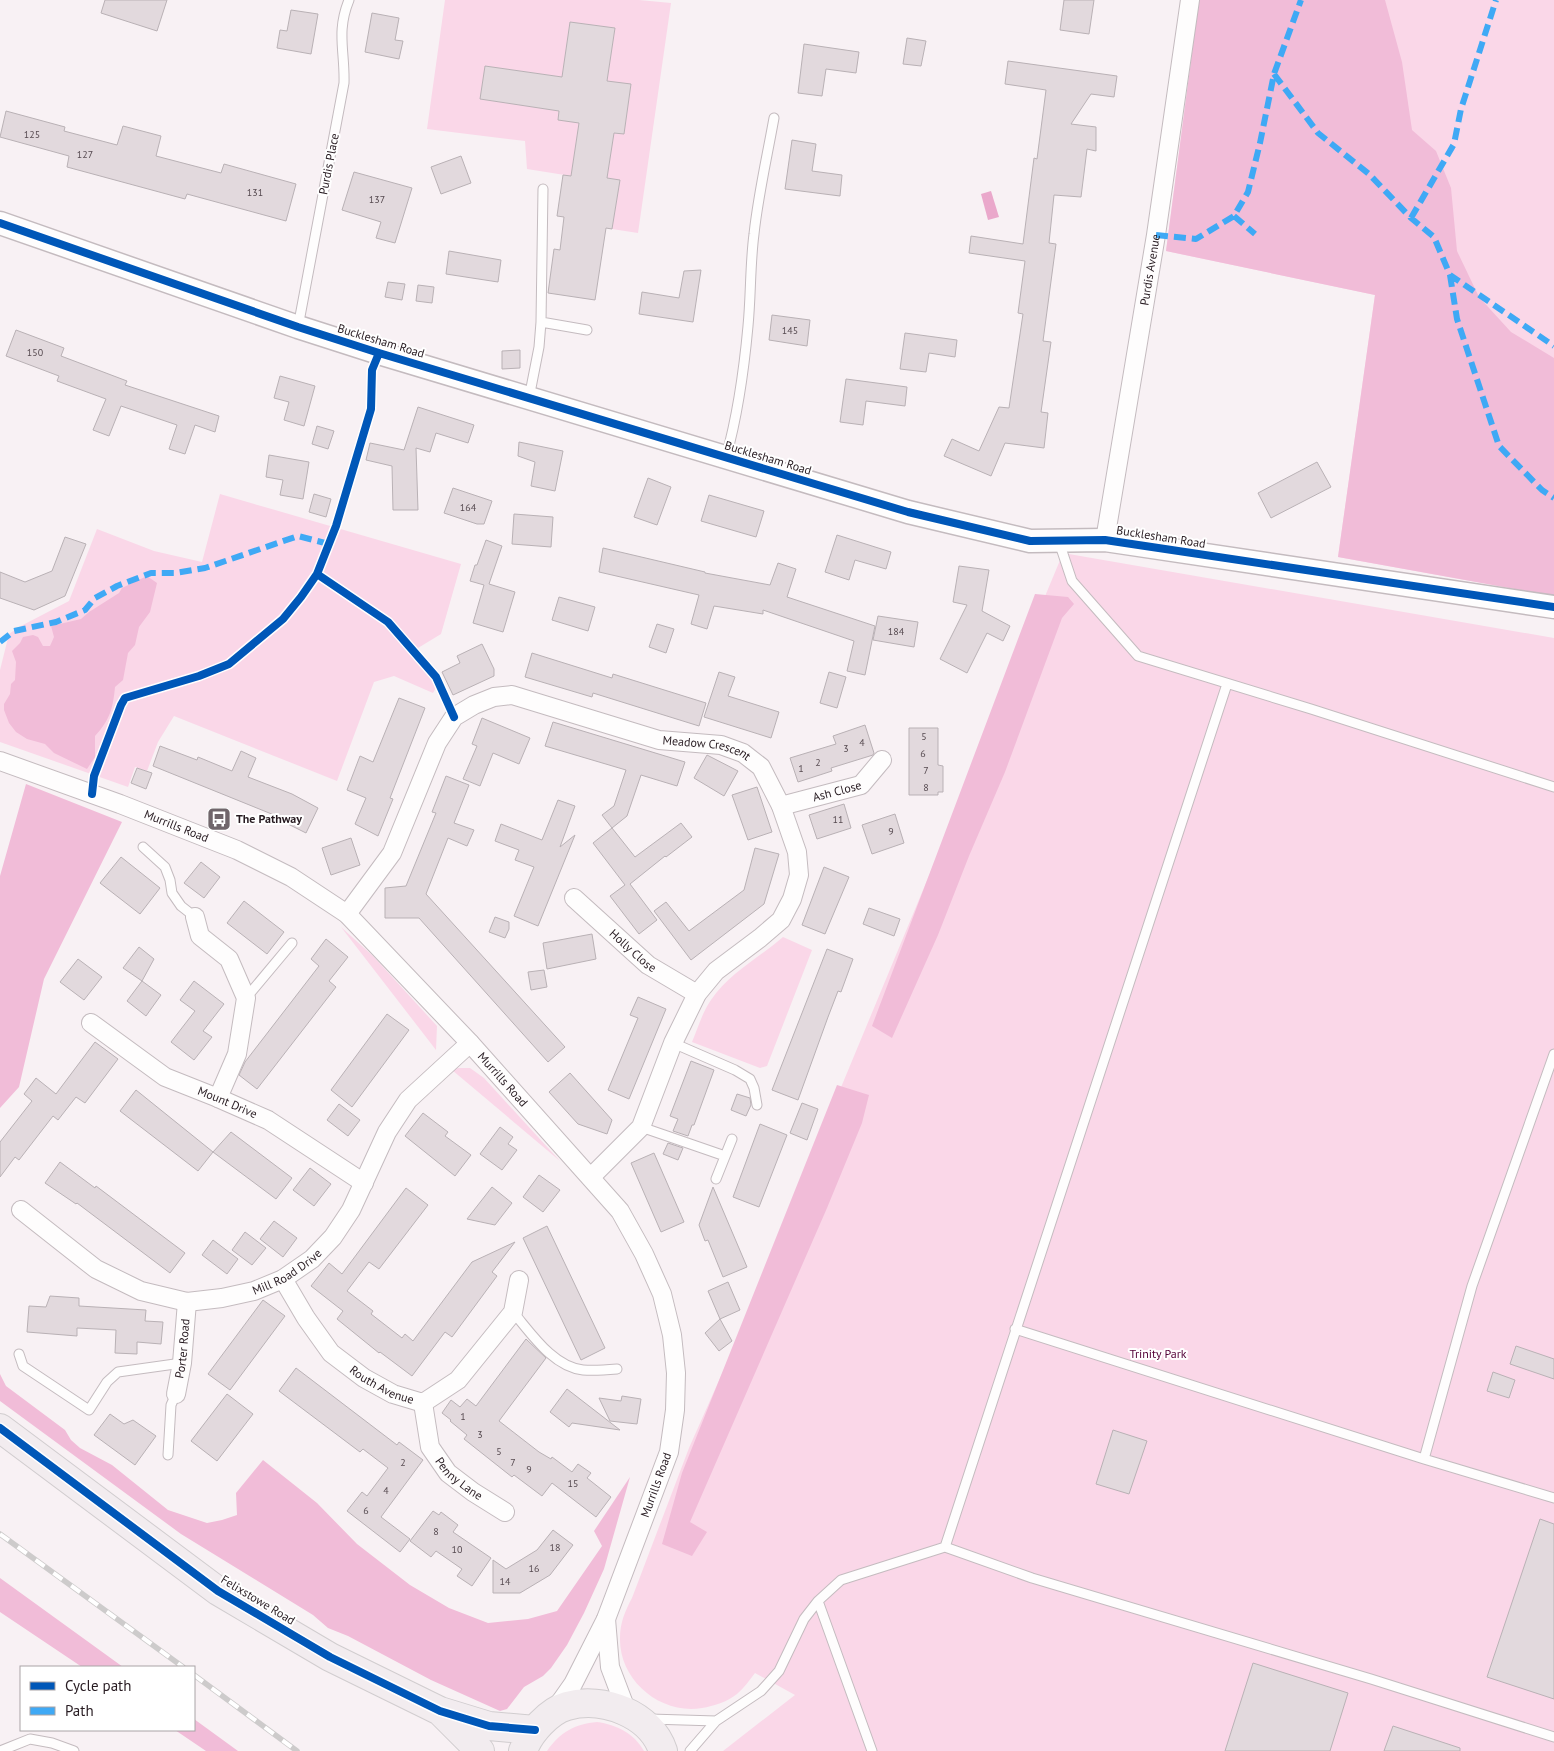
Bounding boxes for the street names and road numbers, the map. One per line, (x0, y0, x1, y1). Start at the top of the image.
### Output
street label: Purdis Place (315, 132, 342, 196)
street label: Purdis Avenue (1136, 233, 1163, 306)
street label: Bucklesham Road (336, 320, 426, 361)
street label: Bucklesham Road (723, 437, 813, 478)
street label: Bucklesham Road (1115, 522, 1207, 551)
street label: Meadow Crescent (662, 732, 754, 763)
street label: Ash Close (811, 777, 863, 804)
street label: Murrills Road (142, 806, 211, 845)
street label: Holly Close (606, 926, 659, 975)
street label: Murrills Road (475, 1049, 531, 1110)
street label: Mount Drive (196, 1083, 260, 1121)
street label: Mill Road Drive (250, 1246, 325, 1298)
street label: Porter Road (171, 1318, 193, 1380)
street label: Routh Avenue (347, 1362, 416, 1407)
street label: Murrills Road (637, 1450, 674, 1519)
street label: Penny Lane (432, 1454, 485, 1503)
street label: Felixstowe Road (218, 1572, 298, 1628)

